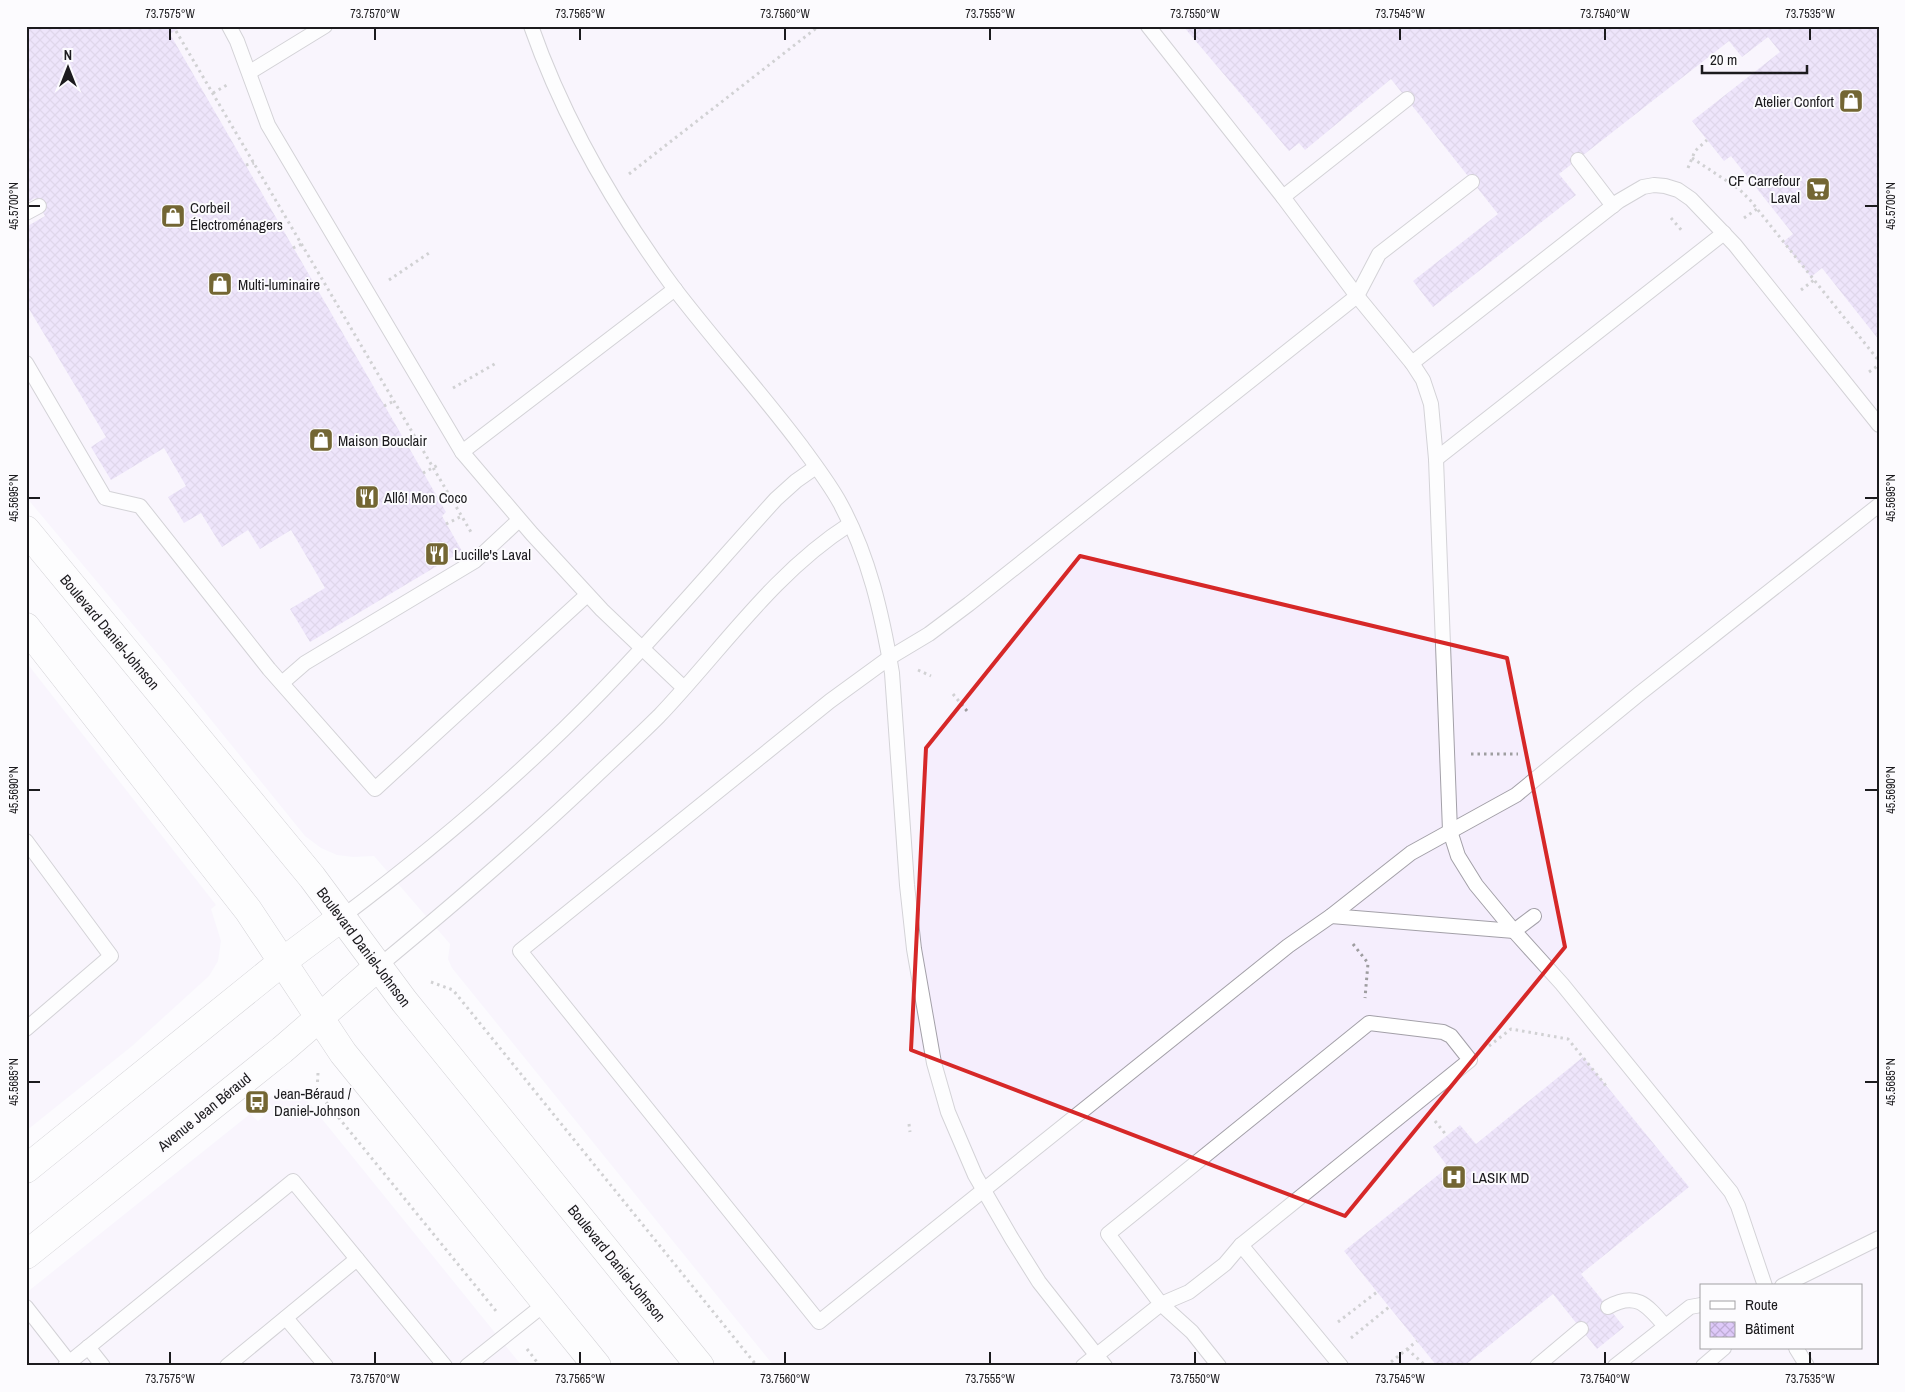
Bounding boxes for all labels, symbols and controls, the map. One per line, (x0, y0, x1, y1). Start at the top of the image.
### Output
text: 73.7575°W (145, 6, 196, 22)
text: 73.7570°W (350, 6, 401, 22)
text: 73.7565°W (555, 6, 606, 22)
text: 73.7560°W (760, 6, 811, 22)
text: 73.7555°W (965, 6, 1016, 22)
text: 73.7550°W (1170, 6, 1221, 22)
text: 73.7545°W (1375, 6, 1426, 22)
text: 73.7540°W (1580, 6, 1631, 22)
text: 73.7535°W (1785, 6, 1836, 22)
north arrow (42, 42, 92, 92)
scale bar (1702, 42, 1808, 74)
text: N (64, 46, 72, 64)
text: 20 m (1710, 49, 1737, 70)
shop icon: Atelier Confort (1838, 88, 1864, 114)
place label: Atelier Confort (1754, 91, 1835, 112)
place label: CF Carrefour Laval (1728, 170, 1800, 208)
supermarket icon: CF Carrefour Laval (1805, 176, 1831, 202)
text: 45.5700°N (6, 182, 22, 230)
text: 45.5700°N (1883, 182, 1899, 230)
place label: Corbeil Électroménagers (190, 197, 283, 235)
shop icon: Corbeil Électroménagers (160, 203, 186, 229)
shop icon: Multi-luminaire (207, 271, 233, 297)
place label: Multi-luminaire (238, 274, 320, 295)
shop icon: Maison Bouclair (308, 427, 334, 453)
place label: Maison Bouclair (338, 430, 427, 451)
text: 45.5695°N (6, 474, 22, 522)
text: 45.5695°N (1883, 474, 1899, 522)
restaurant icon: Allô! Mon Coco (354, 484, 380, 510)
place label: Allô! Mon Coco (383, 487, 468, 508)
restaurant icon: Lucille's Laval (424, 541, 450, 567)
place label: Lucille's Laval (454, 544, 531, 565)
street label: Boulevard Daniel-Johnson (55, 570, 165, 694)
text: 45.5690°N (6, 766, 22, 814)
text: 45.5690°N (1883, 766, 1899, 814)
street label: Boulevard Daniel-Johnson (312, 883, 416, 1011)
text: 45.5685°N (6, 1058, 22, 1106)
text: 45.5685°N (1883, 1058, 1899, 1106)
street label: Avenue Jean Béraud (152, 1068, 255, 1157)
place label: Jean-Béraud / Daniel-Johnson (274, 1083, 360, 1121)
bus stop icon: Jean-Béraud / Daniel-Johnson (244, 1089, 270, 1115)
hospital icon: LASIK MD (1441, 1164, 1467, 1190)
place label: LASIK MD (1472, 1167, 1530, 1188)
street label: Boulevard Daniel-Johnson (563, 1200, 671, 1326)
legend (1700, 1284, 1862, 1350)
text: Route (1745, 1294, 1778, 1315)
text: Bâtiment (1745, 1318, 1795, 1339)
text: 73.7575°W (145, 1371, 196, 1387)
text: 73.7570°W (350, 1371, 401, 1387)
text: 73.7565°W (555, 1371, 606, 1387)
text: 73.7560°W (760, 1371, 811, 1387)
text: 73.7555°W (965, 1371, 1016, 1387)
text: 73.7550°W (1170, 1371, 1221, 1387)
text: 73.7545°W (1375, 1371, 1426, 1387)
text: 73.7540°W (1580, 1371, 1631, 1387)
text: 73.7535°W (1785, 1371, 1836, 1387)

